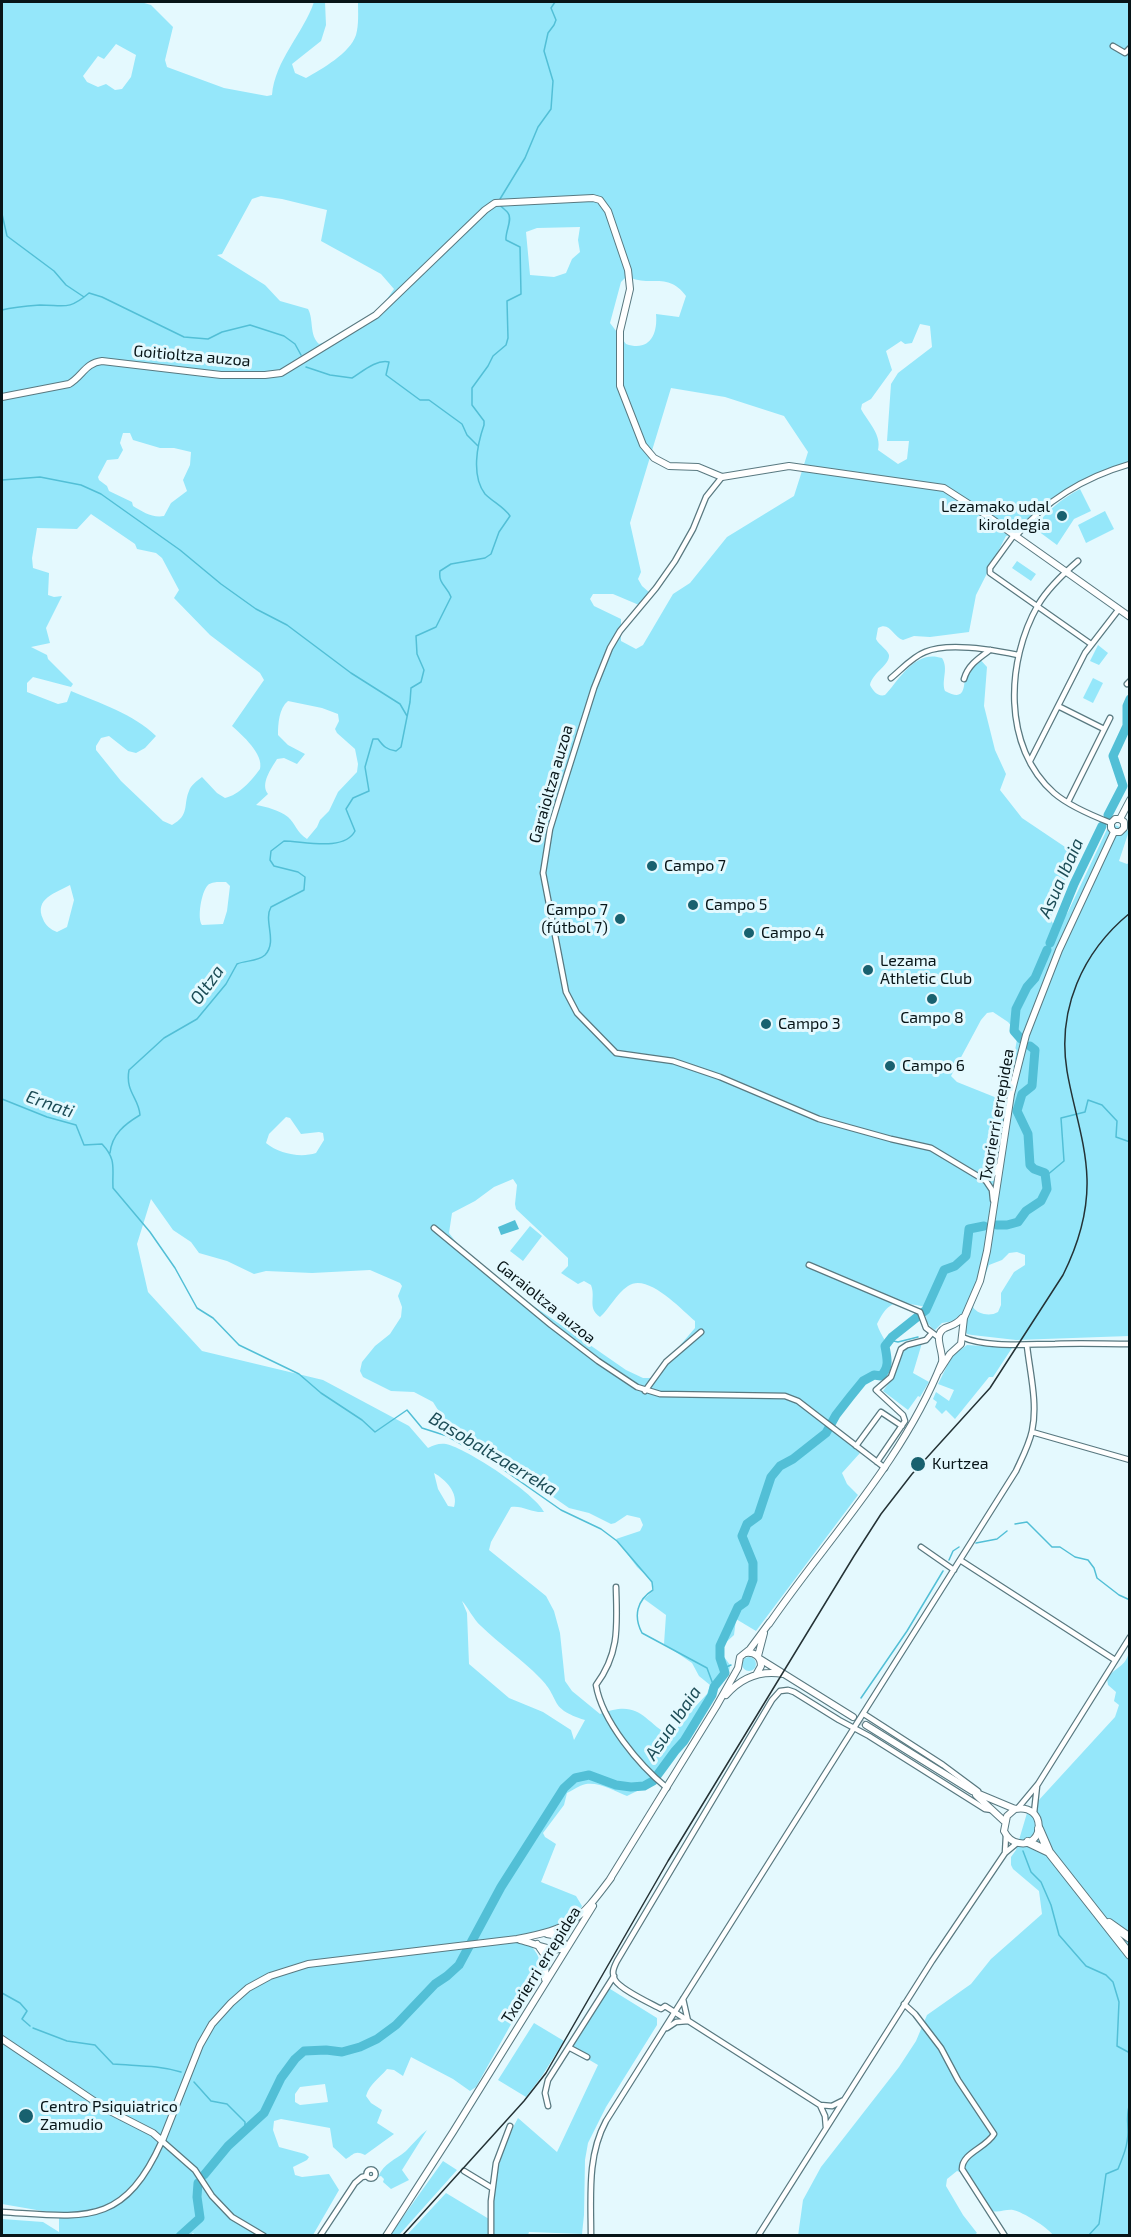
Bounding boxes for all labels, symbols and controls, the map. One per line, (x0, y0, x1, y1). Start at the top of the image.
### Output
street label: Goitioltza auzoa (133, 341, 251, 371)
place label: Lezamako udal kiroldegia (941, 497, 1050, 535)
marker: Lezamako udal kiroldegia (1055, 509, 1069, 523)
street label: Garaioltza auzoa (525, 723, 577, 845)
water label: Asua Ibaia (1034, 835, 1088, 921)
place label: Campo 7 (664, 856, 726, 876)
marker: Campo 7 (645, 859, 659, 873)
place label: Campo 5 (705, 895, 767, 915)
marker: Campo 5 (686, 898, 700, 912)
place label: Campo 7 (fútbol 7) (541, 900, 608, 938)
marker: Campo 7 (fútbol 7) (613, 912, 627, 926)
place label: Campo 4 (761, 923, 825, 943)
marker: Campo 4 (742, 926, 756, 940)
place label: Lezama Athletic Club (880, 951, 972, 989)
water label: Oltza (186, 961, 228, 1009)
marker: Lezama Athletic Club (861, 963, 875, 977)
marker: Campo 8 (925, 992, 939, 1006)
place label: Campo 8 (900, 1008, 964, 1028)
place label: Campo 3 (778, 1014, 841, 1034)
marker: Campo 3 (759, 1017, 773, 1031)
street label: Txorierri errepidea (976, 1047, 1018, 1183)
place label: Campo 6 (902, 1056, 965, 1076)
marker: Campo 6 (883, 1059, 897, 1073)
water label: Ernati (23, 1085, 77, 1123)
street label: Garaioltza auzoa (492, 1256, 600, 1348)
water label: Basobaltzaerreka (425, 1407, 561, 1501)
place label: Kurtzea (932, 1454, 989, 1474)
marker: Kurtzea (909, 1455, 927, 1473)
water label: Asua Ibaia (640, 1682, 706, 1764)
street label: Txorierri errepidea (497, 1903, 585, 2027)
place label: Centro Psiquiatrico Zamudio (40, 2097, 178, 2135)
marker: Centro Psiquiatrico Zamudio (17, 2107, 35, 2125)

